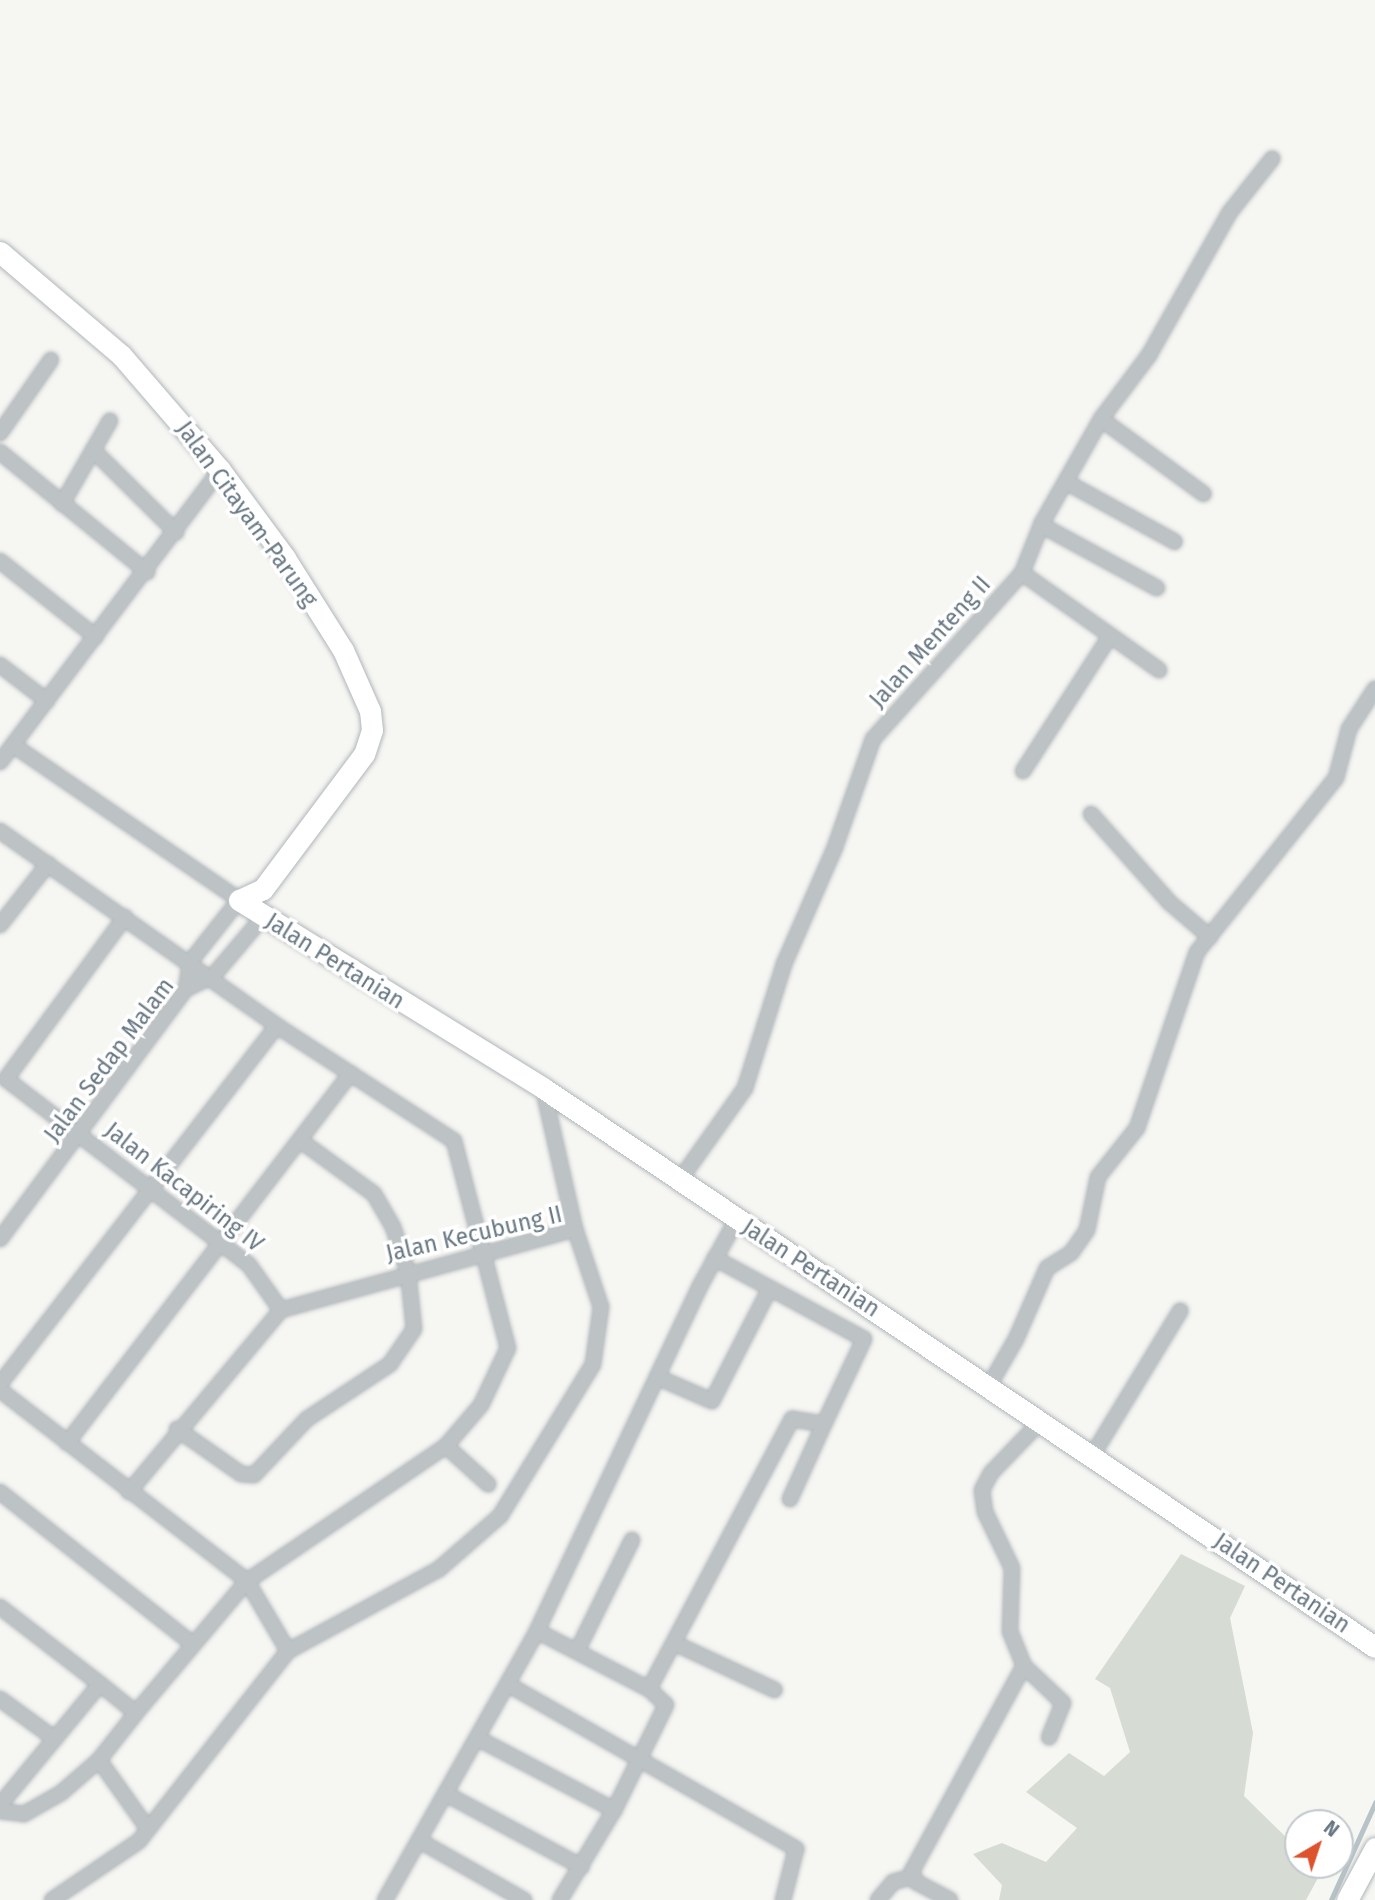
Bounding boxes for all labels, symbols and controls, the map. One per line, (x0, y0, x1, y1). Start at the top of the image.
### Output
street label: Jalan Citayam-Parung (170, 416, 324, 612)
street label: Jalan Menteng II (864, 571, 996, 713)
street label: Jalan Pertanian (260, 907, 410, 1015)
street label: Jalan Sedap Malam (38, 973, 180, 1147)
street label: Jalan Kacapiring IV (99, 1116, 269, 1258)
street label: Jalan Kecubung II (383, 1200, 565, 1268)
street label: Jalan Pertanian (737, 1213, 885, 1323)
street label: Jalan Pertanian (1208, 1527, 1356, 1639)
north arrow (1284, 1809, 1354, 1879)
text: N (1319, 1816, 1343, 1842)

